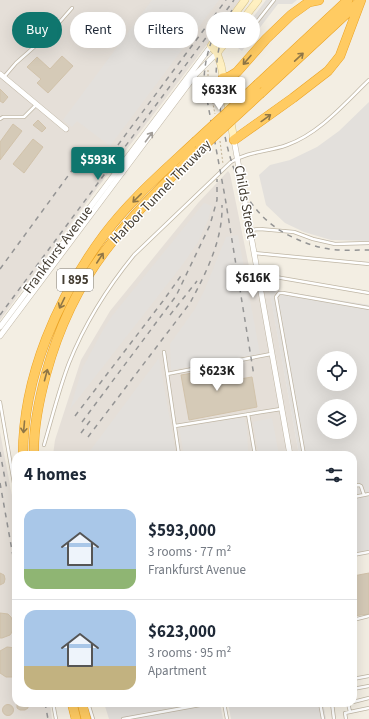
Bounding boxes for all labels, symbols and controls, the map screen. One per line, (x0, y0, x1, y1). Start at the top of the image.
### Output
chip: Buy (12, 12, 62, 48)
chip: Rent (70, 12, 126, 48)
chip: Filters (134, 12, 198, 48)
chip: New (206, 12, 260, 48)
one-way arrow (294, 53, 305, 62)
one-way arrow (243, 55, 252, 65)
pin: $633K (191, 77, 247, 111)
text: $633K (201, 81, 237, 99)
one-way arrow (260, 114, 271, 122)
one-way arrow (145, 131, 154, 142)
street label: Harbor Tunnel Thruway (106, 135, 217, 249)
pin: $593K (70, 147, 126, 181)
text: $593K (80, 151, 116, 169)
street label: Childs Street (229, 164, 261, 241)
one-way arrow (132, 193, 142, 203)
street label: Frankfurst Avenue (18, 202, 98, 298)
one-way arrow (96, 253, 104, 264)
pin: $616K (225, 265, 281, 299)
road number: I 895 (57, 269, 93, 291)
text: $616K (235, 269, 271, 287)
one-way arrow (58, 297, 65, 309)
map controls (317, 351, 357, 439)
button: locate (317, 351, 357, 391)
pin: $623K (189, 358, 245, 392)
text: $623K (199, 362, 235, 380)
one-way arrow (42, 369, 50, 382)
button: layers (317, 399, 357, 439)
one-way arrow (20, 420, 28, 433)
text: 4 homes (24, 463, 86, 487)
icon: filters (323, 464, 345, 486)
text: $593,000 (148, 519, 216, 543)
icon: home (56, 525, 104, 573)
text: 3 rooms · 77 m² (148, 543, 231, 561)
text: Frankfurst Avenue (148, 561, 246, 579)
text: $623,000 (148, 620, 216, 644)
icon: home (56, 626, 104, 674)
text: 3 rooms · 95 m² (148, 644, 231, 662)
text: Apartment (148, 662, 206, 680)

